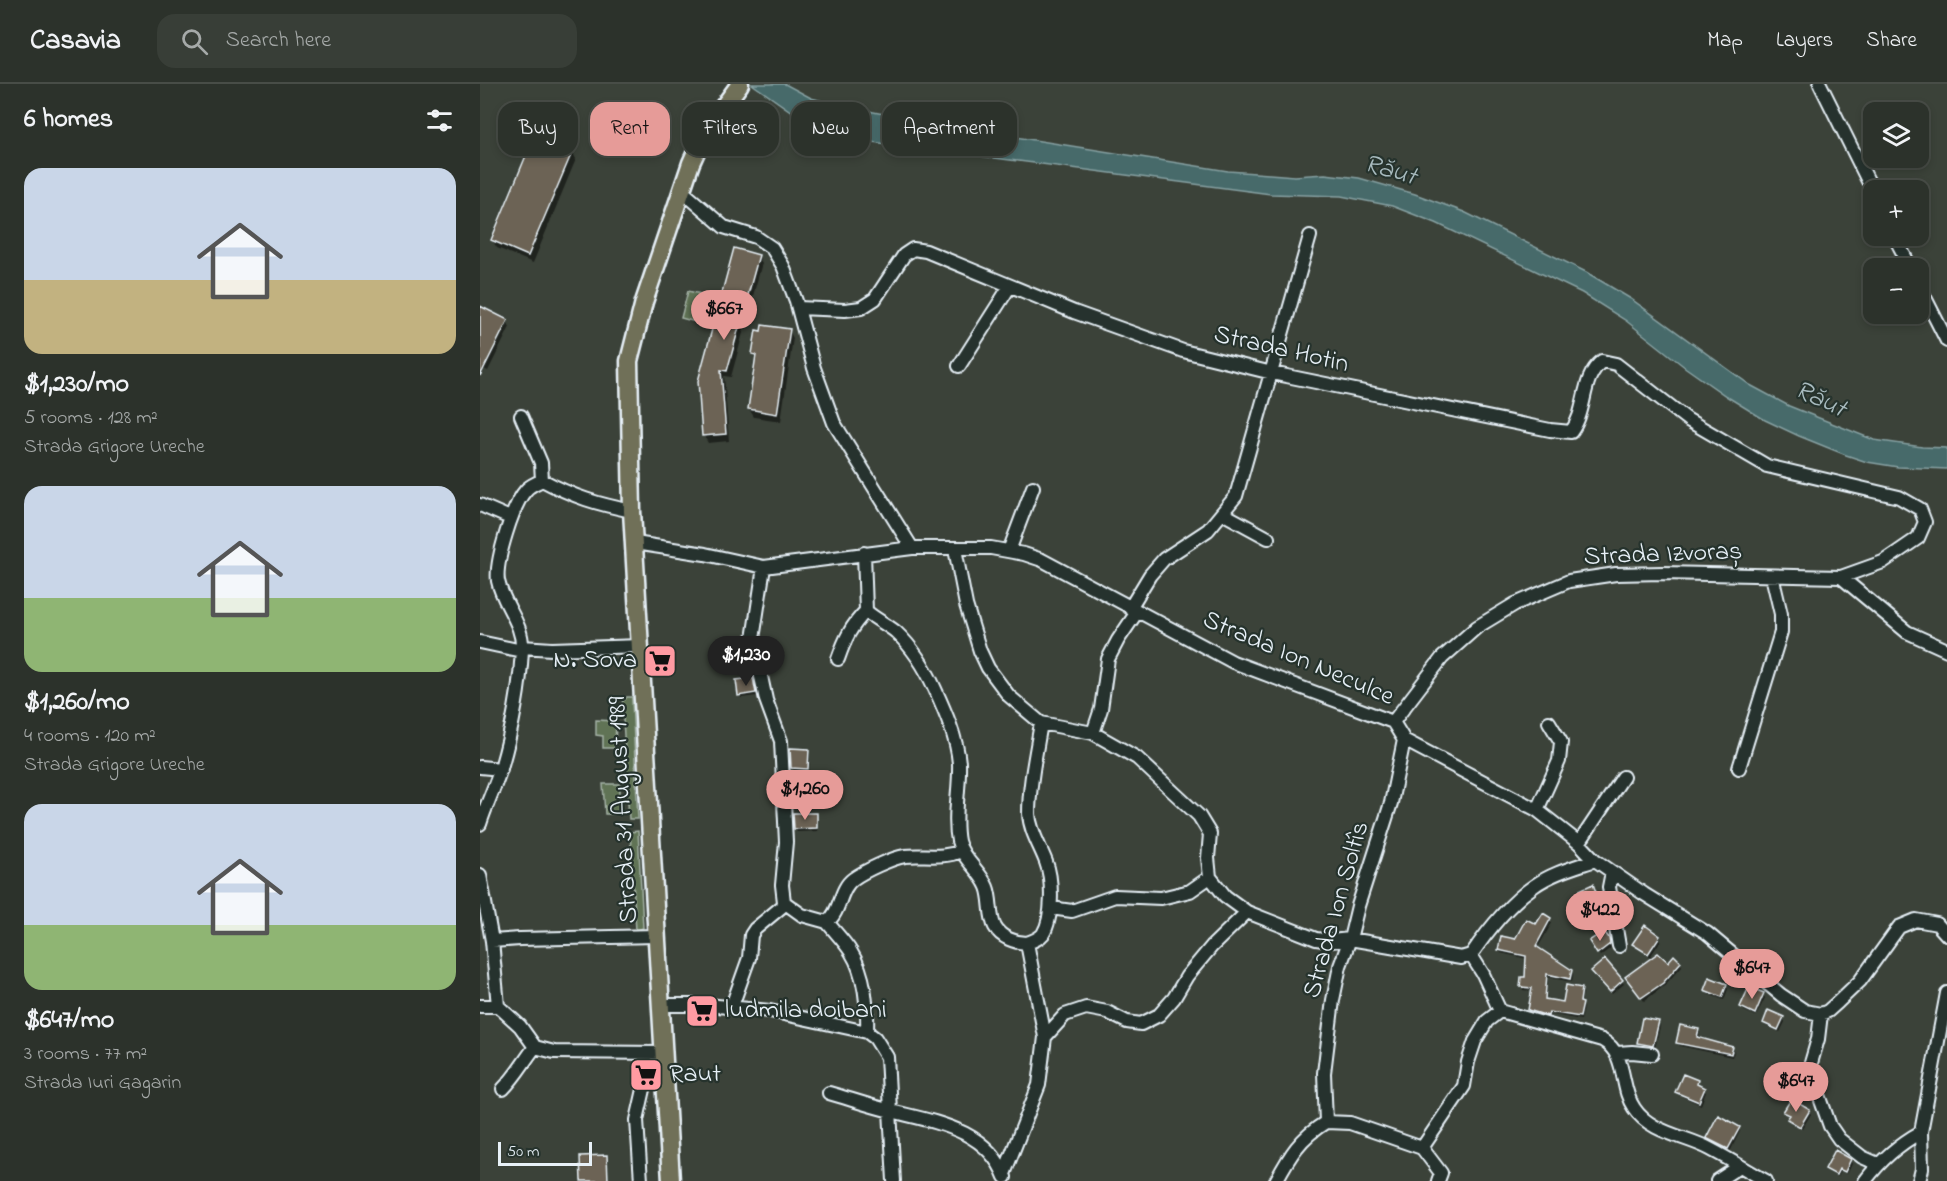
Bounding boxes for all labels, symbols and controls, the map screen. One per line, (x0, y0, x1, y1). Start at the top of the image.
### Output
search box (157, 14, 577, 68)
text: Casavia (30, 21, 121, 62)
icon: search (178, 25, 211, 58)
text: Search here (226, 25, 331, 57)
text: Map (1707, 26, 1743, 56)
text: Layers (1776, 26, 1833, 56)
text: Share (1866, 26, 1917, 56)
text: 6 homes (24, 101, 113, 139)
chip: Buy (498, 102, 578, 156)
chip: Rent (590, 102, 670, 156)
chip: Filters (682, 102, 779, 156)
chip: New (791, 102, 870, 156)
chip: Apartment (882, 102, 1017, 156)
map controls (1863, 102, 1929, 324)
button: layers (1863, 102, 1929, 168)
icon: filters (423, 104, 456, 137)
water label: Răut (1359, 145, 1424, 198)
button: + (1863, 180, 1929, 246)
icon: home (186, 207, 294, 315)
button: − (1863, 258, 1929, 324)
pin: $667 (688, 290, 760, 341)
text: $667 (705, 295, 743, 324)
street label: Strada Hotin (1210, 316, 1352, 384)
text: $1,230/mo (24, 366, 129, 404)
water label: Răut (1788, 371, 1855, 430)
text: 5 rooms · 128 m² (24, 404, 158, 433)
text: Strada Grigore Ureche (24, 433, 205, 462)
icon: home (186, 525, 294, 633)
street label: Strada Izvoraș (1583, 533, 1743, 577)
street label: Strada Ion Neculce (1196, 602, 1400, 717)
pin: $1,230 (697, 636, 795, 687)
text: $1,230 (722, 641, 770, 670)
place label: N. Sova (553, 642, 637, 680)
supermarket icon: N. Sova (642, 643, 678, 679)
text: $1,260/mo (24, 684, 130, 722)
street label: Strada 31 August 1989 (599, 695, 649, 925)
text: 4 rooms · 120 m² (24, 722, 156, 751)
text: Strada Grigore Ureche (24, 751, 205, 780)
pin: $1,260 (756, 770, 854, 821)
text: $1,260 (780, 775, 830, 804)
street label: Strada Ion Soltîs (1294, 817, 1380, 1003)
icon: home (186, 843, 294, 951)
pin: $422 (1564, 891, 1636, 942)
text: $422 (1580, 896, 1620, 925)
pin: $647 (1716, 949, 1788, 1000)
text: $647 (1733, 954, 1771, 983)
place label: ludmila doibani (725, 992, 887, 1030)
supermarket icon: ludmila doibani (684, 993, 720, 1029)
text: $647/mo (24, 1002, 114, 1040)
text: 3 rooms · 77 m² (24, 1040, 147, 1069)
place label: Raut (669, 1056, 721, 1094)
supermarket icon: Raut (628, 1057, 664, 1093)
pin: $647 (1760, 1062, 1832, 1113)
text: $647 (1777, 1067, 1815, 1096)
text: Strada Iuri Gagarin (24, 1069, 181, 1098)
scale bar (498, 1139, 592, 1166)
text: 50 m (507, 1140, 539, 1164)

